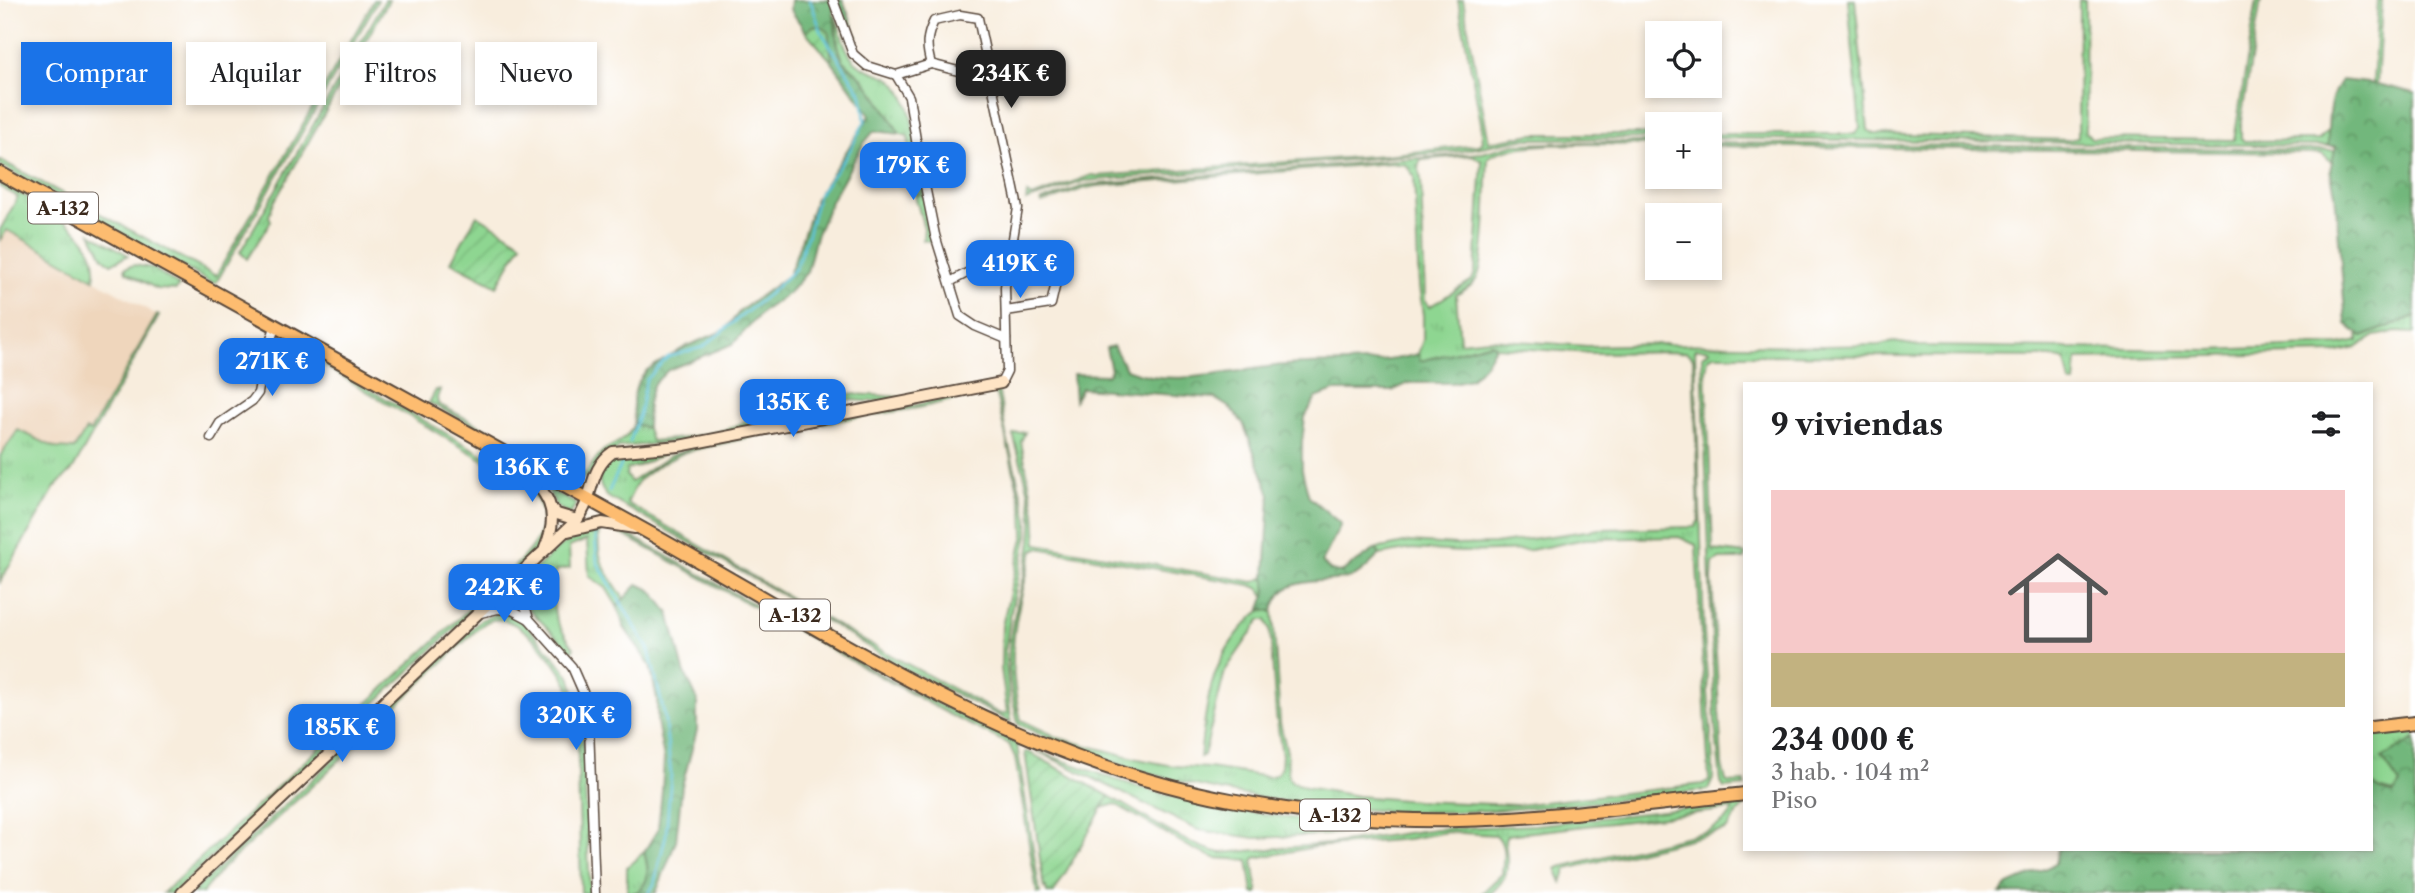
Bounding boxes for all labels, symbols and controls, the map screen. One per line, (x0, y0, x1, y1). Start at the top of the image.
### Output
map controls (1645, 21, 1722, 280)
button: locate (1645, 21, 1722, 98)
chip: Comprar (21, 42, 172, 105)
chip: Alquilar (186, 42, 326, 105)
chip: Filtros (340, 42, 461, 105)
chip: Nuevo (475, 42, 597, 105)
pin: 234K € (954, 50, 1068, 110)
text: 234K € (972, 59, 1050, 87)
button: + (1645, 112, 1722, 189)
pin: 179K € (856, 142, 970, 202)
text: 179K € (876, 151, 950, 179)
road number: A-132 (28, 192, 98, 224)
button: − (1645, 203, 1722, 280)
pin: 419K € (963, 240, 1077, 300)
text: 419K € (982, 249, 1058, 277)
pin: 271K € (215, 338, 329, 398)
text: 271K € (235, 347, 309, 375)
pin: 135K € (736, 380, 850, 439)
text: 135K € (756, 388, 830, 416)
icon: filters (2307, 405, 2345, 443)
text: 9 viviendas (1771, 406, 1943, 443)
pin: 136K € (475, 444, 589, 504)
text: 136K € (494, 453, 570, 481)
icon: home (1995, 535, 2121, 661)
pin: 242K € (447, 564, 561, 624)
text: 242K € (464, 573, 544, 601)
road number: A-132 (760, 600, 830, 630)
pin: 320K € (519, 692, 633, 752)
text: 320K € (536, 701, 616, 729)
pin: 185K € (285, 704, 399, 764)
text: 185K € (304, 713, 380, 741)
text: 234 000 € (1771, 721, 1915, 758)
text: 3 hab. · 104 m² (1771, 758, 1929, 786)
text: Piso (1771, 786, 1817, 814)
road number: A-132 (1300, 800, 1370, 830)

